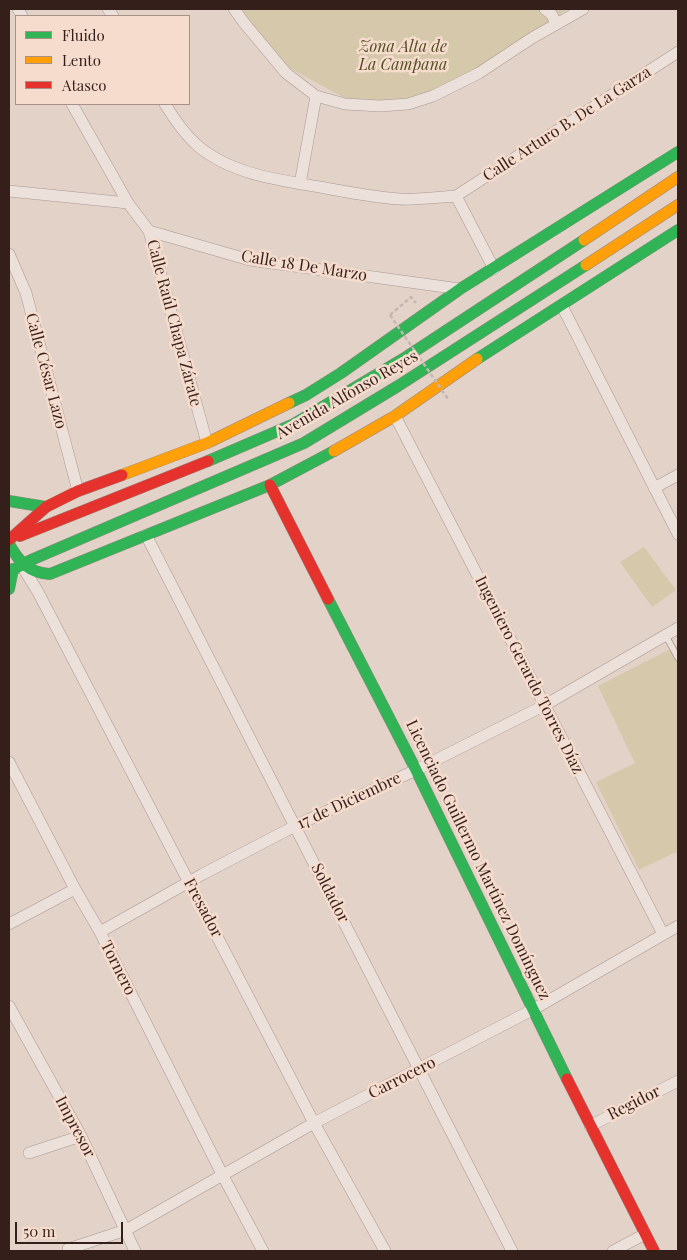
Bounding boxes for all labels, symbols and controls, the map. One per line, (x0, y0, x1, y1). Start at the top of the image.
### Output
legend (15, 15, 190, 105)
text: Fluido (62, 25, 105, 45)
park label: Zona Alta de La Campana (359, 37, 447, 75)
text: Lento (62, 50, 101, 70)
street label: Calle Arturo B. De La Garza (479, 62, 655, 186)
text: Atasco (62, 75, 106, 95)
street label: Calle Raúl Chapa Zárate (142, 237, 206, 409)
street label: Calle 18 De Marzo (240, 247, 368, 285)
street label: Calle César Lazo (21, 311, 71, 431)
street label: Avenida Alfonso Reyes (273, 347, 421, 443)
street label: Ingeniero Gerardo Torres Díaz (471, 573, 587, 777)
street label: Licenciado Guillermo Martínez Domínguez (402, 717, 554, 1003)
street label: 17 de Diciembre (294, 768, 404, 834)
street label: Soldador (307, 860, 353, 926)
street label: Fresador (179, 875, 227, 941)
street label: Tornero (96, 938, 140, 998)
street label: Carrocero (365, 1053, 439, 1103)
street label: Regidor (604, 1082, 664, 1124)
street label: Impresor (51, 1093, 99, 1161)
scale bar (18, 1212, 125, 1244)
text: 50 m (23, 1221, 55, 1241)

